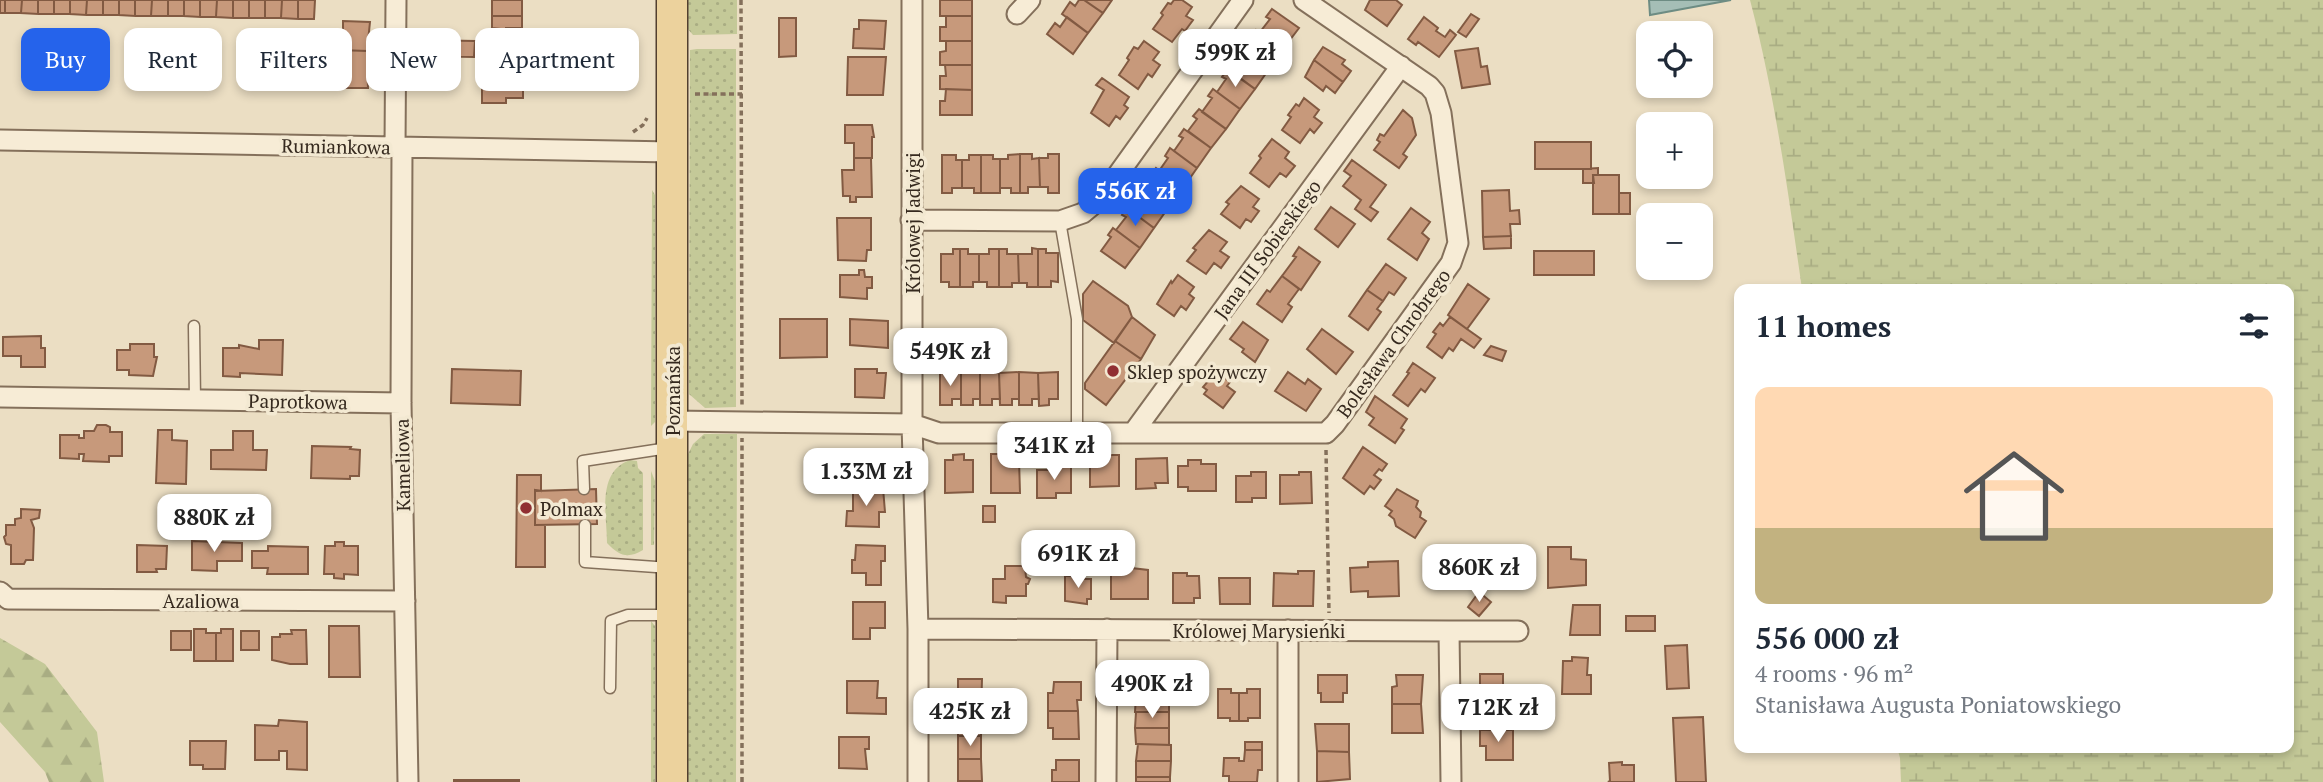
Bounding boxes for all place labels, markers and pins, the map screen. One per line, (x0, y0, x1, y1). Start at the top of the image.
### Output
pin: 599K zł (1170, 29, 1300, 89)
pin: 556K zł (1070, 168, 1200, 228)
pin: 549K zł (885, 328, 1015, 388)
place label: Sklep spożywczy (1127, 359, 1267, 384)
marker: Sklep spożywczy (1105, 363, 1121, 379)
pin: 341K zł (989, 422, 1119, 482)
pin: 1.33M zł (794, 448, 938, 508)
pin: 880K zł (149, 494, 279, 554)
place label: Polmax (540, 496, 603, 521)
marker: Polmax (518, 500, 534, 516)
pin: 691K zł (1013, 530, 1143, 590)
pin: 860K zł (1414, 544, 1544, 604)
pin: 490K zł (1087, 660, 1217, 720)
pin: 712K zł (1433, 684, 1563, 744)
pin: 425K zł (905, 688, 1035, 748)

